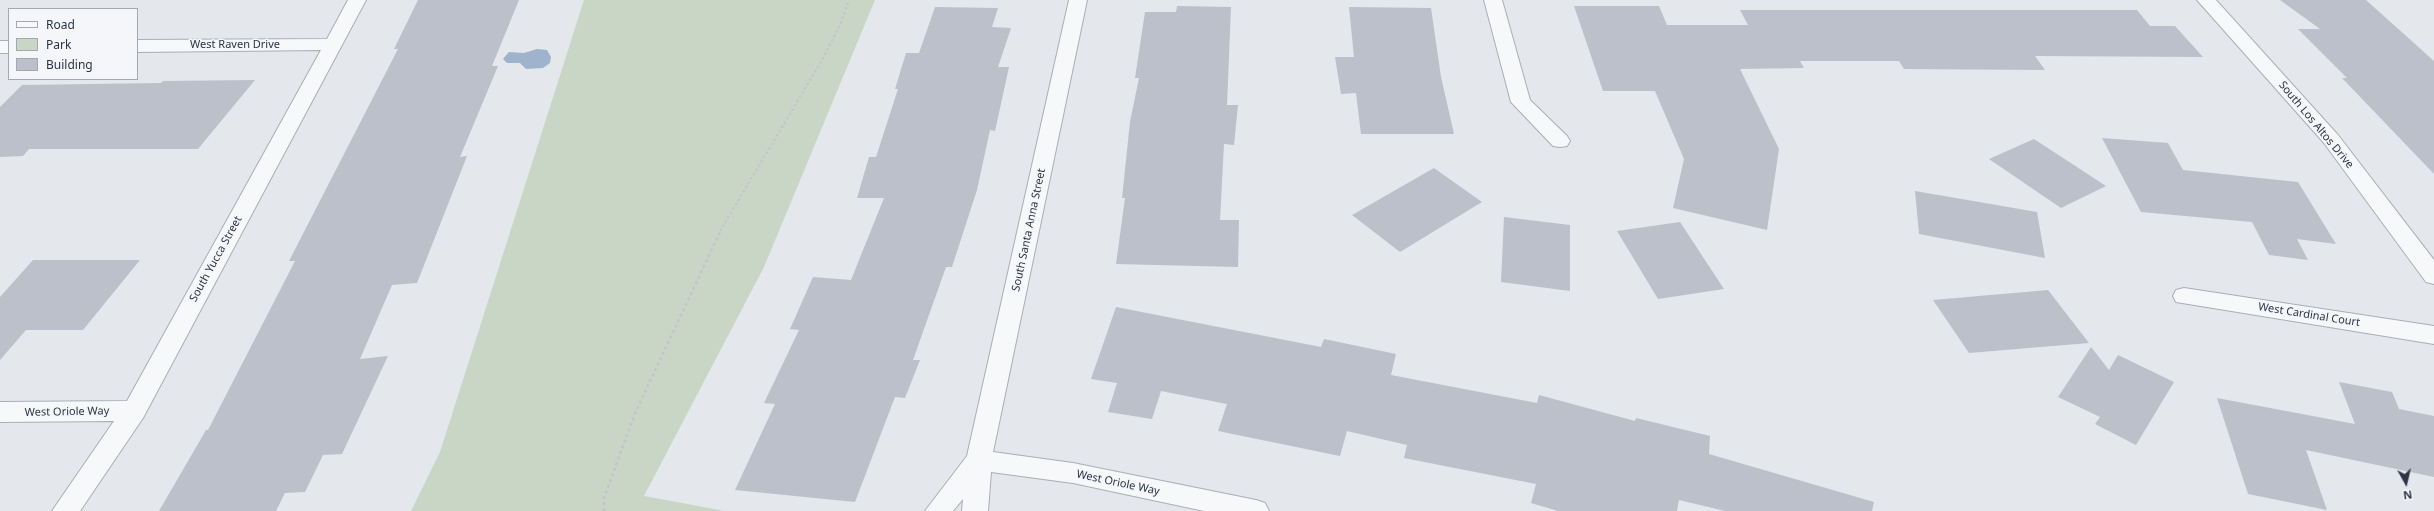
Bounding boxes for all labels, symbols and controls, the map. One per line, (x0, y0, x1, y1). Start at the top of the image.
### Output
legend (8, 8, 138, 80)
text: Road (46, 16, 75, 33)
text: Park (46, 36, 71, 53)
street label: West Raven Drive (190, 38, 280, 52)
text: Building (46, 56, 93, 73)
street label: South Los Altos Drive (2276, 79, 2356, 171)
street label: South Santa Anna Street (1009, 167, 1049, 293)
street label: South Yucca Street (187, 214, 245, 304)
street label: West Cardinal Court (2257, 300, 2361, 330)
street label: West Oriole Way (25, 405, 109, 419)
north arrow (2386, 463, 2426, 503)
street label: West Oriole Way (1075, 468, 1161, 498)
text: N (2402, 487, 2413, 503)

